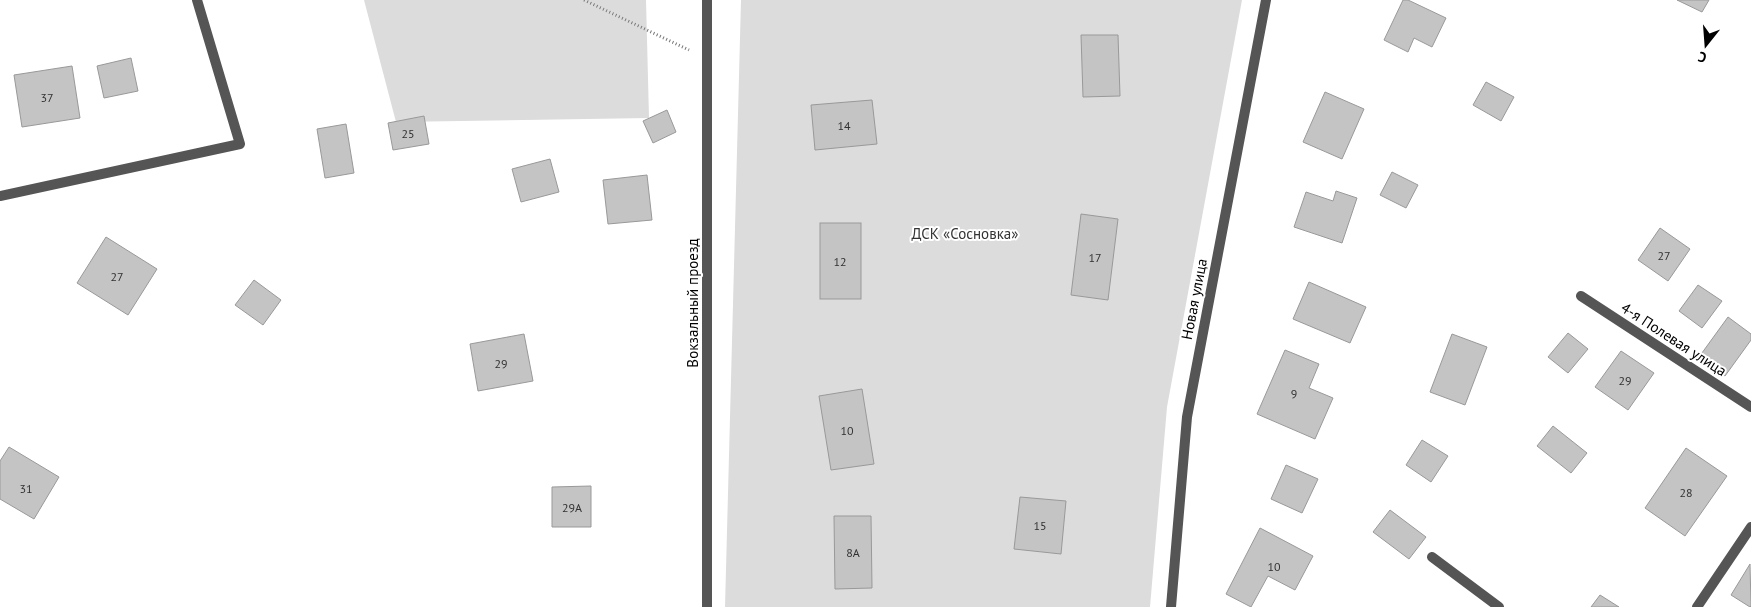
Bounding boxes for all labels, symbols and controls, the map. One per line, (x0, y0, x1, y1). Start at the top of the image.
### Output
north arrow (1681, 20, 1731, 70)
text: С (1696, 48, 1709, 67)
house number: 37 (40, 90, 54, 105)
house number: 14 (837, 118, 851, 133)
house number: 25 (401, 126, 415, 141)
park label: ДСК «Сосновка» (912, 224, 1018, 243)
street label: Вокзальный проезд (683, 238, 702, 368)
house number: 27 (1657, 248, 1671, 263)
house number: 17 (1088, 250, 1102, 265)
house number: 12 (833, 254, 847, 269)
street label: Новая улица (1177, 257, 1211, 341)
house number: 27 (110, 269, 124, 284)
street label: 4-я Полевая улица (1618, 298, 1730, 380)
house number: 29 (494, 356, 508, 371)
house number: 29 (1618, 373, 1632, 388)
house number: 9 (1291, 386, 1297, 401)
house number: 10 (840, 423, 854, 438)
house number: 31 (19, 481, 33, 496)
house number: 28 (1679, 485, 1693, 500)
house number: 29А (562, 500, 582, 515)
house number: 15 (1033, 518, 1047, 533)
house number: 8А (846, 545, 860, 560)
house number: 10 (1267, 559, 1281, 574)

